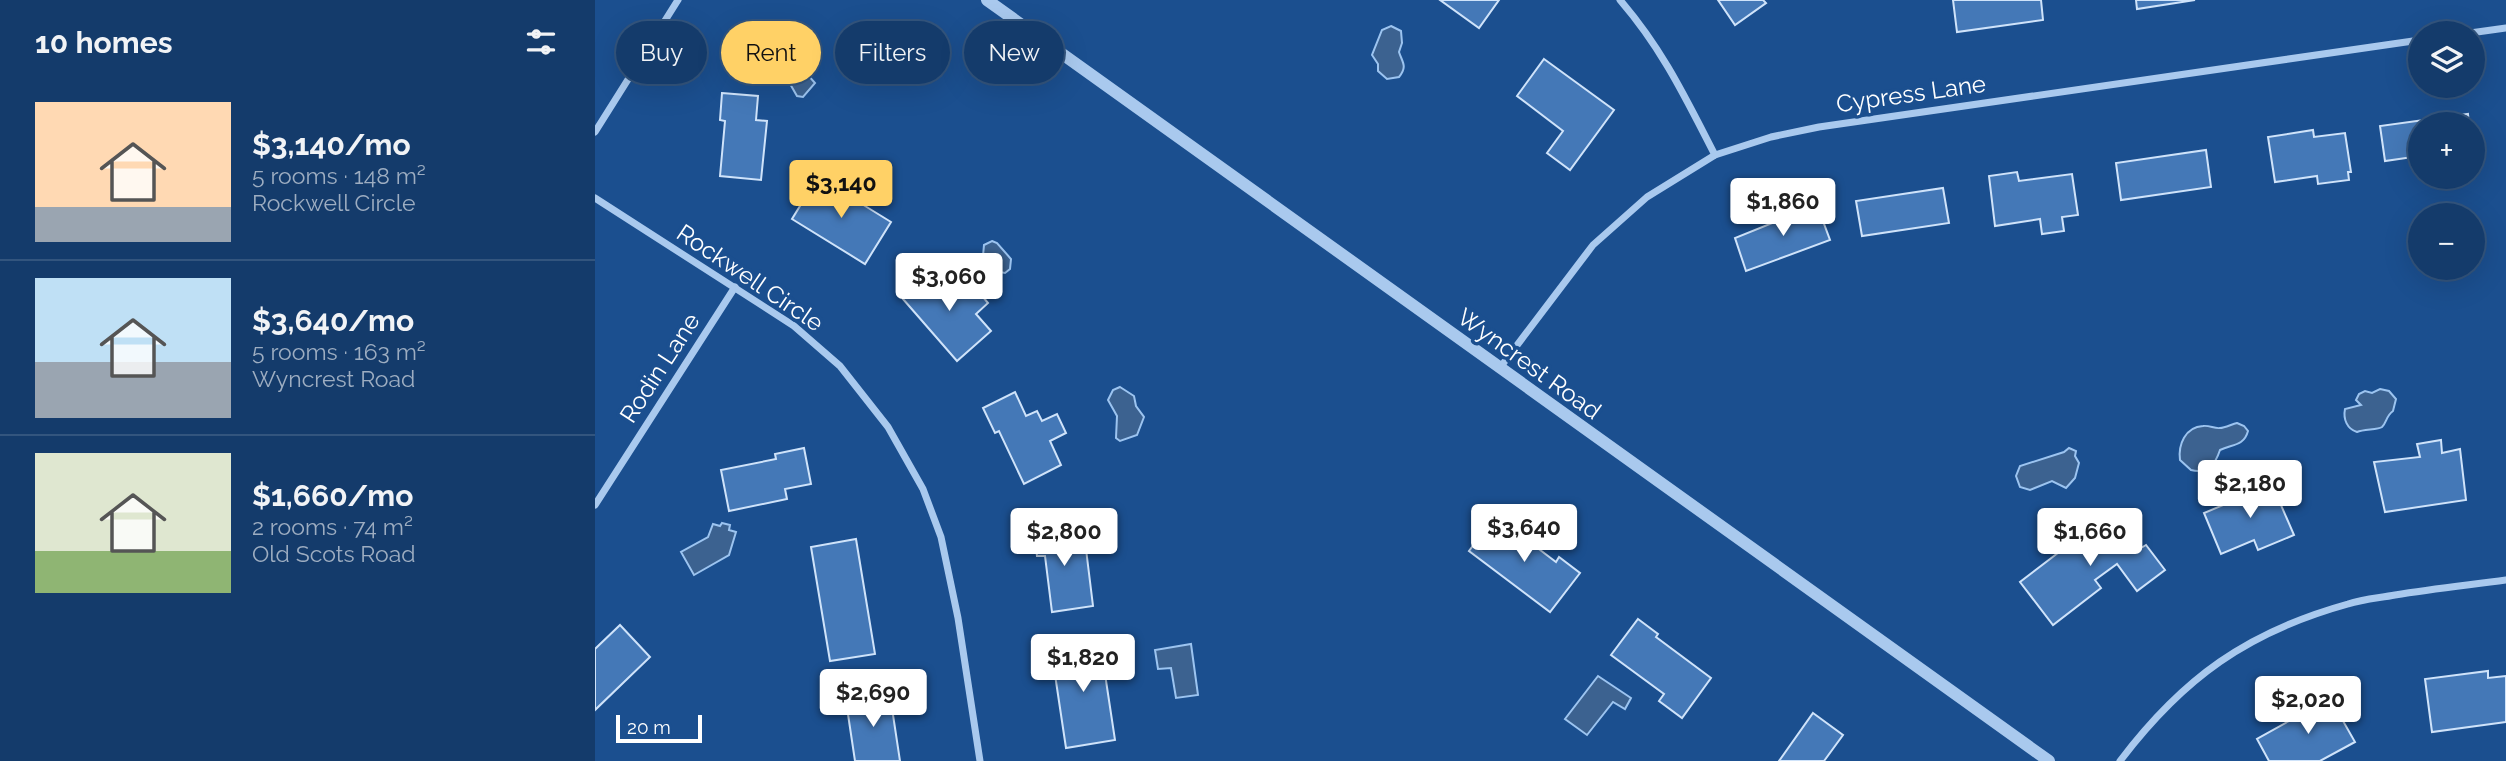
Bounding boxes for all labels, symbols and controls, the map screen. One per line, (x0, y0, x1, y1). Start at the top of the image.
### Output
chip: Buy (616, 21, 707, 84)
chip: Rent (721, 21, 821, 84)
chip: Filters (835, 21, 950, 84)
chip: New (964, 21, 1064, 84)
map controls (2408, 21, 2485, 280)
button: layers (2408, 21, 2485, 98)
icon: filters (522, 23, 560, 61)
text: 10 homes (35, 25, 172, 60)
street label: Cypress Lane (1834, 69, 1988, 118)
button: + (2408, 112, 2485, 189)
text: $3,140/mo (252, 127, 411, 162)
icon: home (91, 130, 175, 214)
pin: $3,140 (784, 160, 898, 220)
text: 5 rooms · 148 m² (252, 162, 426, 189)
text: $3,140 (805, 169, 877, 196)
pin: $1,860 (1726, 178, 1840, 238)
text: $1,860 (1746, 187, 1820, 214)
text: Rockwell Circle (252, 189, 415, 216)
button: − (2408, 203, 2485, 280)
street label: Rockwell Circle (671, 218, 829, 337)
pin: $3,060 (892, 254, 1006, 313)
text: $3,060 (912, 262, 986, 289)
street label: Wyncrest Road (1452, 302, 1607, 425)
text: $3,640/mo (252, 303, 414, 338)
icon: home (91, 306, 175, 390)
street label: Rodin Lane (613, 307, 706, 428)
text: 5 rooms · 163 m² (252, 338, 426, 365)
text: Wyncrest Road (252, 365, 415, 392)
pin: $2,180 (2193, 461, 2307, 520)
text: $2,180 (2214, 469, 2286, 496)
text: $1,660/mo (252, 478, 413, 513)
icon: home (91, 481, 175, 565)
pin: $3,640 (1467, 504, 1581, 564)
pin: $2,800 (1007, 508, 1121, 568)
pin: $1,660 (2033, 508, 2147, 568)
text: 2 rooms · 74 m² (252, 513, 413, 540)
text: $3,640 (1487, 513, 1561, 540)
text: $2,800 (1026, 517, 1102, 544)
text: $1,660 (2053, 517, 2127, 544)
text: Old Scots Road (252, 540, 416, 567)
pin: $1,820 (1026, 634, 1140, 694)
text: $1,820 (1047, 643, 1119, 670)
pin: $2,690 (816, 670, 930, 729)
pin: $2,020 (2251, 676, 2365, 736)
text: $2,690 (836, 678, 910, 705)
text: $2,020 (2271, 685, 2345, 712)
scale bar (616, 712, 702, 744)
text: 20 m (627, 716, 671, 738)

